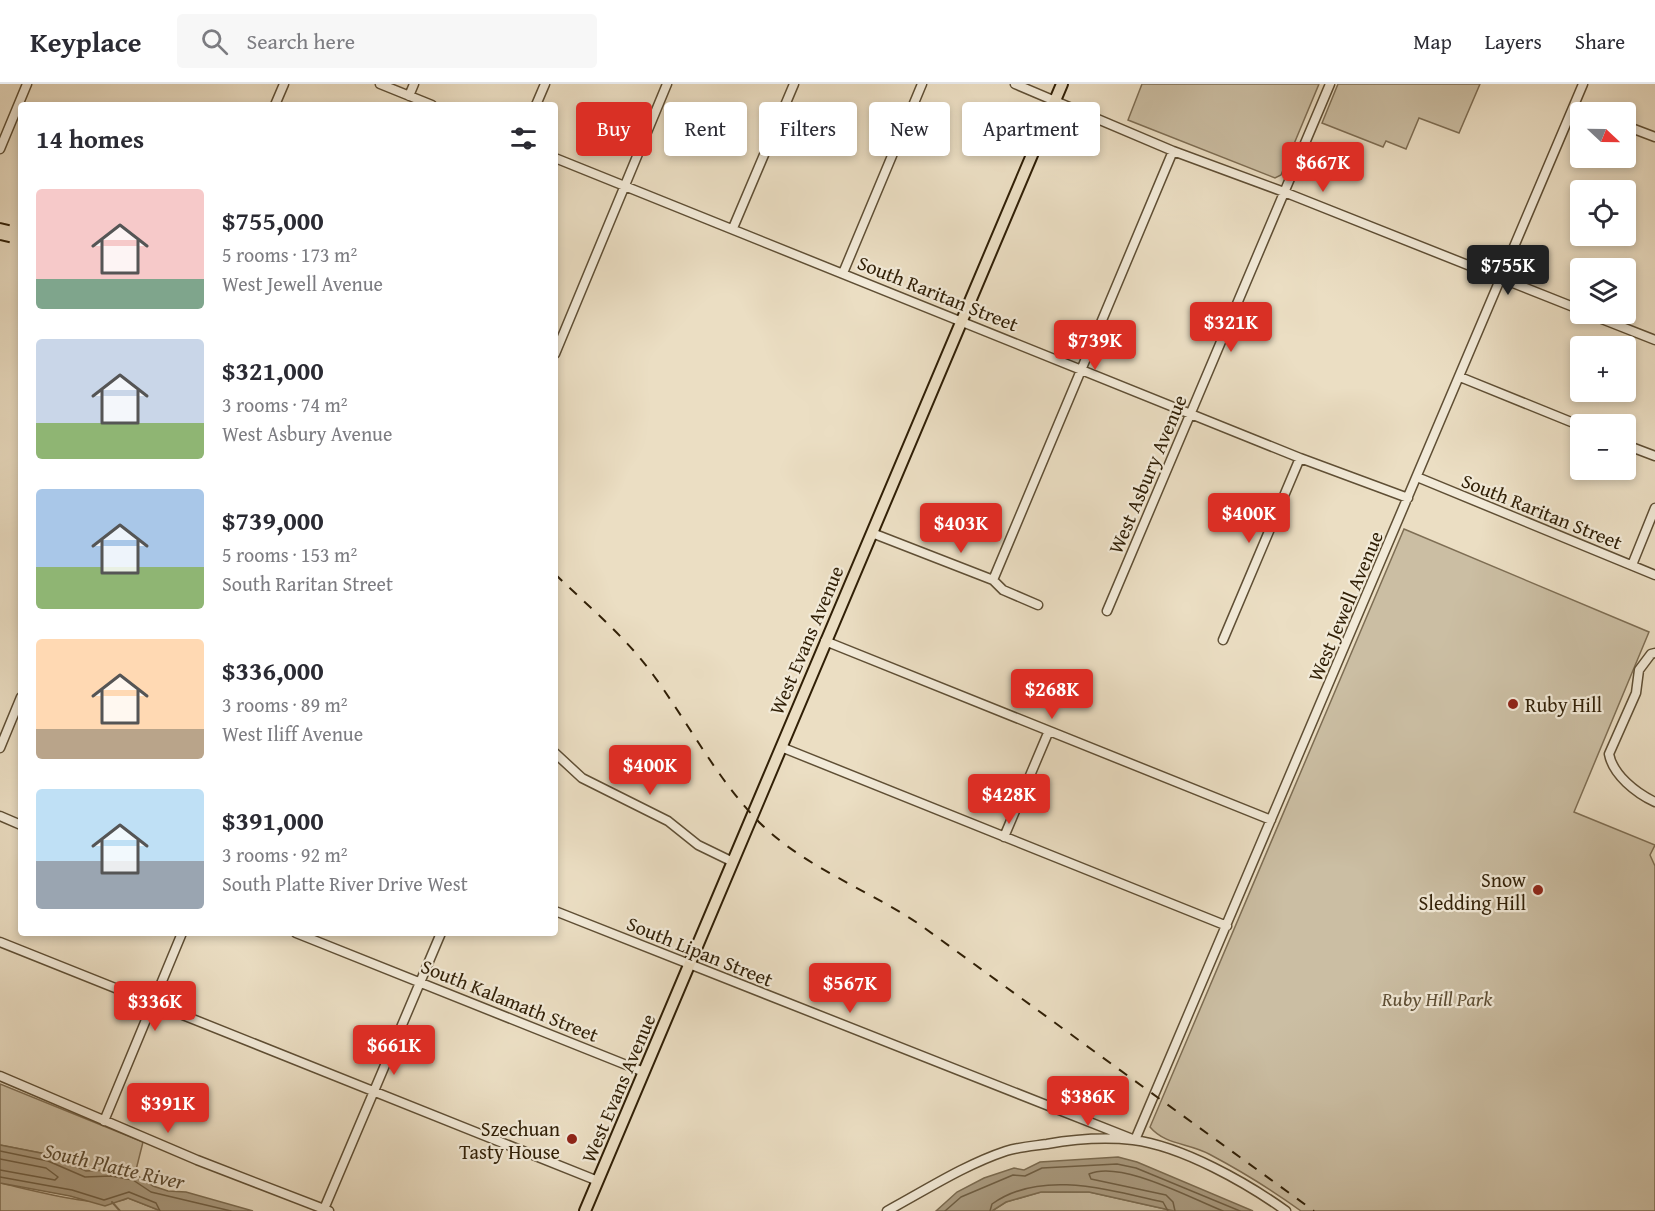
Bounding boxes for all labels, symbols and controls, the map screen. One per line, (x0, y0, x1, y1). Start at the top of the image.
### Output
search box (177, 14, 597, 68)
text: Keyplace (30, 21, 141, 62)
icon: search (198, 25, 231, 58)
text: Search here (246, 25, 355, 57)
text: Map (1413, 26, 1452, 57)
text: Layers (1485, 26, 1542, 57)
text: Share (1575, 26, 1625, 57)
chip: Buy (576, 102, 652, 156)
chip: Rent (664, 102, 747, 156)
chip: Filters (759, 102, 857, 156)
chip: New (869, 102, 950, 156)
chip: Apartment (962, 102, 1100, 156)
north arrow (1570, 102, 1636, 168)
map controls (1570, 102, 1636, 480)
text: 14 homes (36, 119, 144, 158)
icon: filters (507, 122, 540, 155)
pin: $667K (1281, 142, 1365, 193)
text: $667K (1296, 147, 1350, 176)
button: locate (1570, 180, 1636, 246)
text: $755,000 (222, 201, 324, 240)
icon: home (84, 213, 156, 285)
text: 5 rooms · 173 m² (222, 240, 357, 269)
pin: $755K (1466, 245, 1550, 296)
street label: South Raritan Street (853, 248, 1023, 338)
text: $755K (1481, 250, 1535, 279)
button: layers (1570, 258, 1636, 324)
text: West Jewell Avenue (222, 269, 383, 298)
pin: $321K (1189, 302, 1273, 353)
text: $321K (1204, 307, 1258, 336)
pin: $739K (1053, 320, 1137, 371)
text: $739K (1068, 325, 1122, 354)
button: + (1570, 336, 1636, 402)
text: $321,000 (222, 351, 324, 390)
icon: home (84, 363, 156, 435)
text: 3 rooms · 74 m² (222, 390, 348, 419)
street label: West Asbury Avenue (1100, 390, 1194, 558)
button: − (1570, 414, 1636, 480)
text: West Asbury Avenue (222, 419, 392, 448)
street label: South Raritan Street (1457, 466, 1627, 556)
pin: $400K (1207, 493, 1291, 544)
text: $400K (1222, 498, 1276, 527)
text: $739,000 (222, 501, 324, 540)
pin: $403K (919, 503, 1003, 554)
text: $403K (934, 508, 988, 537)
icon: home (84, 513, 156, 585)
street label: West Jewell Avenue (1300, 526, 1390, 686)
text: 5 rooms · 153 m² (222, 540, 357, 569)
street label: West Evans Avenue (762, 561, 850, 719)
text: South Raritan Street (222, 569, 393, 598)
text: $336,000 (222, 651, 324, 690)
icon: home (84, 663, 156, 735)
pin: $268K (1010, 669, 1094, 720)
text: $268K (1025, 674, 1079, 703)
text: 3 rooms · 89 m² (222, 690, 348, 719)
place label: Ruby Hill (1525, 690, 1603, 719)
marker: Ruby Hill (1506, 697, 1520, 711)
text: West Iliff Avenue (222, 719, 363, 748)
pin: $400K (608, 745, 692, 796)
text: $400K (623, 750, 677, 779)
pin: $428K (967, 774, 1051, 825)
text: $428K (982, 779, 1036, 808)
text: $391,000 (222, 801, 324, 840)
icon: home (84, 813, 156, 885)
text: 3 rooms · 92 m² (222, 840, 348, 869)
place label: Snow Sledding Hill (1419, 865, 1527, 917)
text: South Platte River Drive West (222, 869, 468, 898)
marker: Snow Sledding Hill (1531, 883, 1545, 897)
street label: South Lipan Street (623, 908, 777, 994)
street label: South Kalamath Street (417, 951, 603, 1049)
pin: $567K (808, 963, 892, 1014)
text: $567K (823, 968, 877, 997)
pin: $336K (113, 981, 197, 1032)
park label: Ruby Hill Park (1381, 984, 1493, 1013)
text: $336K (128, 986, 182, 1015)
street label: West Evans Avenue (574, 1009, 662, 1167)
pin: $661K (352, 1025, 436, 1076)
text: $661K (367, 1030, 421, 1059)
pin: $386K (1046, 1076, 1130, 1127)
text: $386K (1061, 1081, 1115, 1110)
pin: $391K (126, 1083, 210, 1134)
text: $391K (141, 1088, 195, 1117)
place label: Szechuan Tasty House (459, 1114, 560, 1166)
marker: Szechuan Tasty House (565, 1132, 579, 1146)
water label: South Platte River (40, 1135, 189, 1198)

